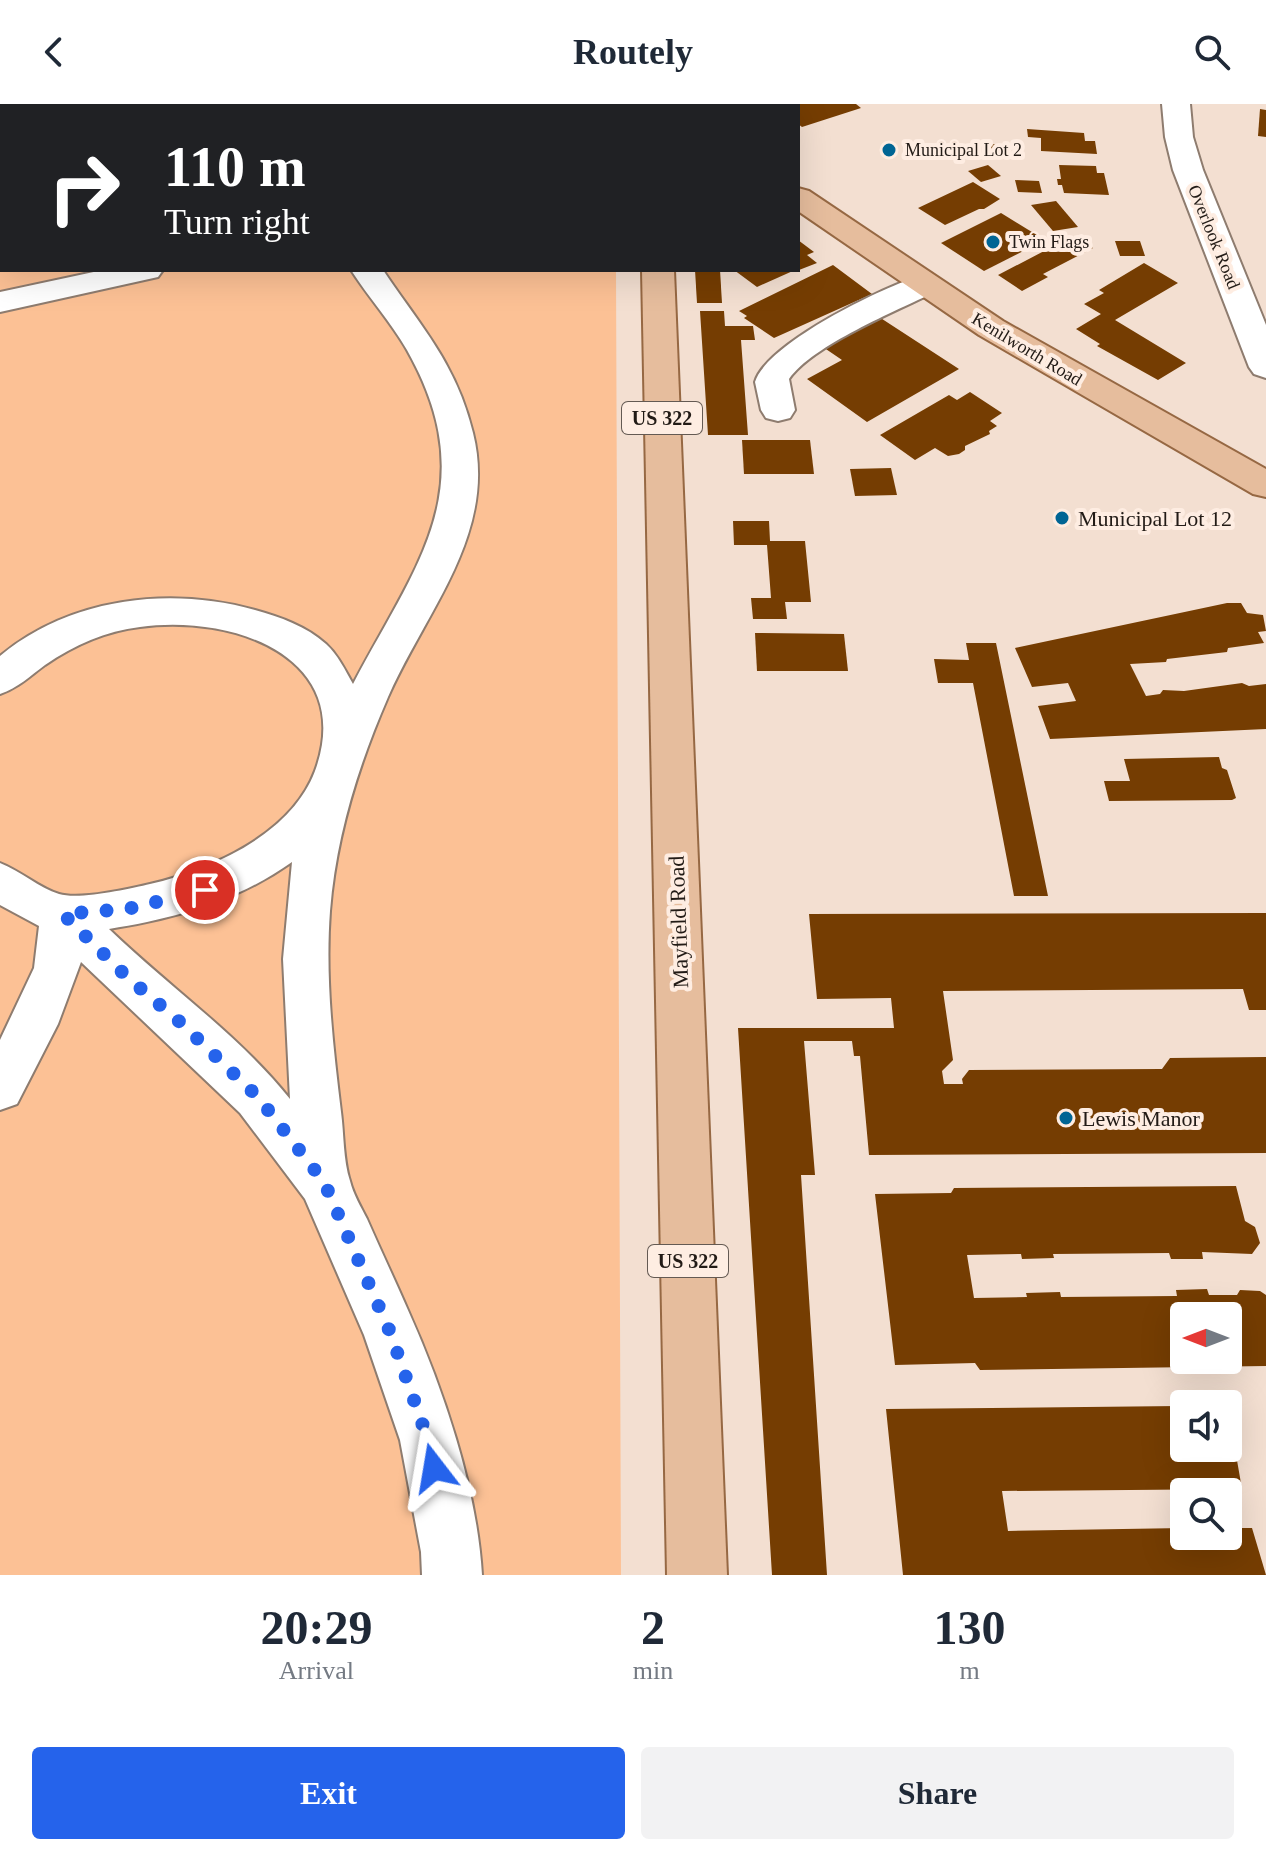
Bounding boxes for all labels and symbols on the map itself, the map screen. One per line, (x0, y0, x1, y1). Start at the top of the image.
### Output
place label: Municipal Lot 2 (905, 140, 1022, 160)
marker: Municipal Lot 2 (880, 141, 898, 159)
street label: Overlook Road (1184, 182, 1244, 292)
place label: Twin Flags (1009, 232, 1089, 252)
marker: Twin Flags (984, 233, 1002, 251)
street label: Kenilworth Road (968, 308, 1086, 390)
road number: US 322 (622, 402, 702, 434)
place label: Municipal Lot 12 (1078, 506, 1232, 531)
marker: Municipal Lot 12 (1053, 509, 1071, 527)
street label: Mayfield Road (664, 855, 693, 989)
pin (171, 856, 239, 924)
place label: Lewis Manor (1082, 1106, 1201, 1131)
marker: Lewis Manor (1057, 1109, 1075, 1127)
road number: US 322 (648, 1245, 728, 1277)
north arrow (1170, 1302, 1242, 1374)
position arrow (392, 1426, 476, 1510)

